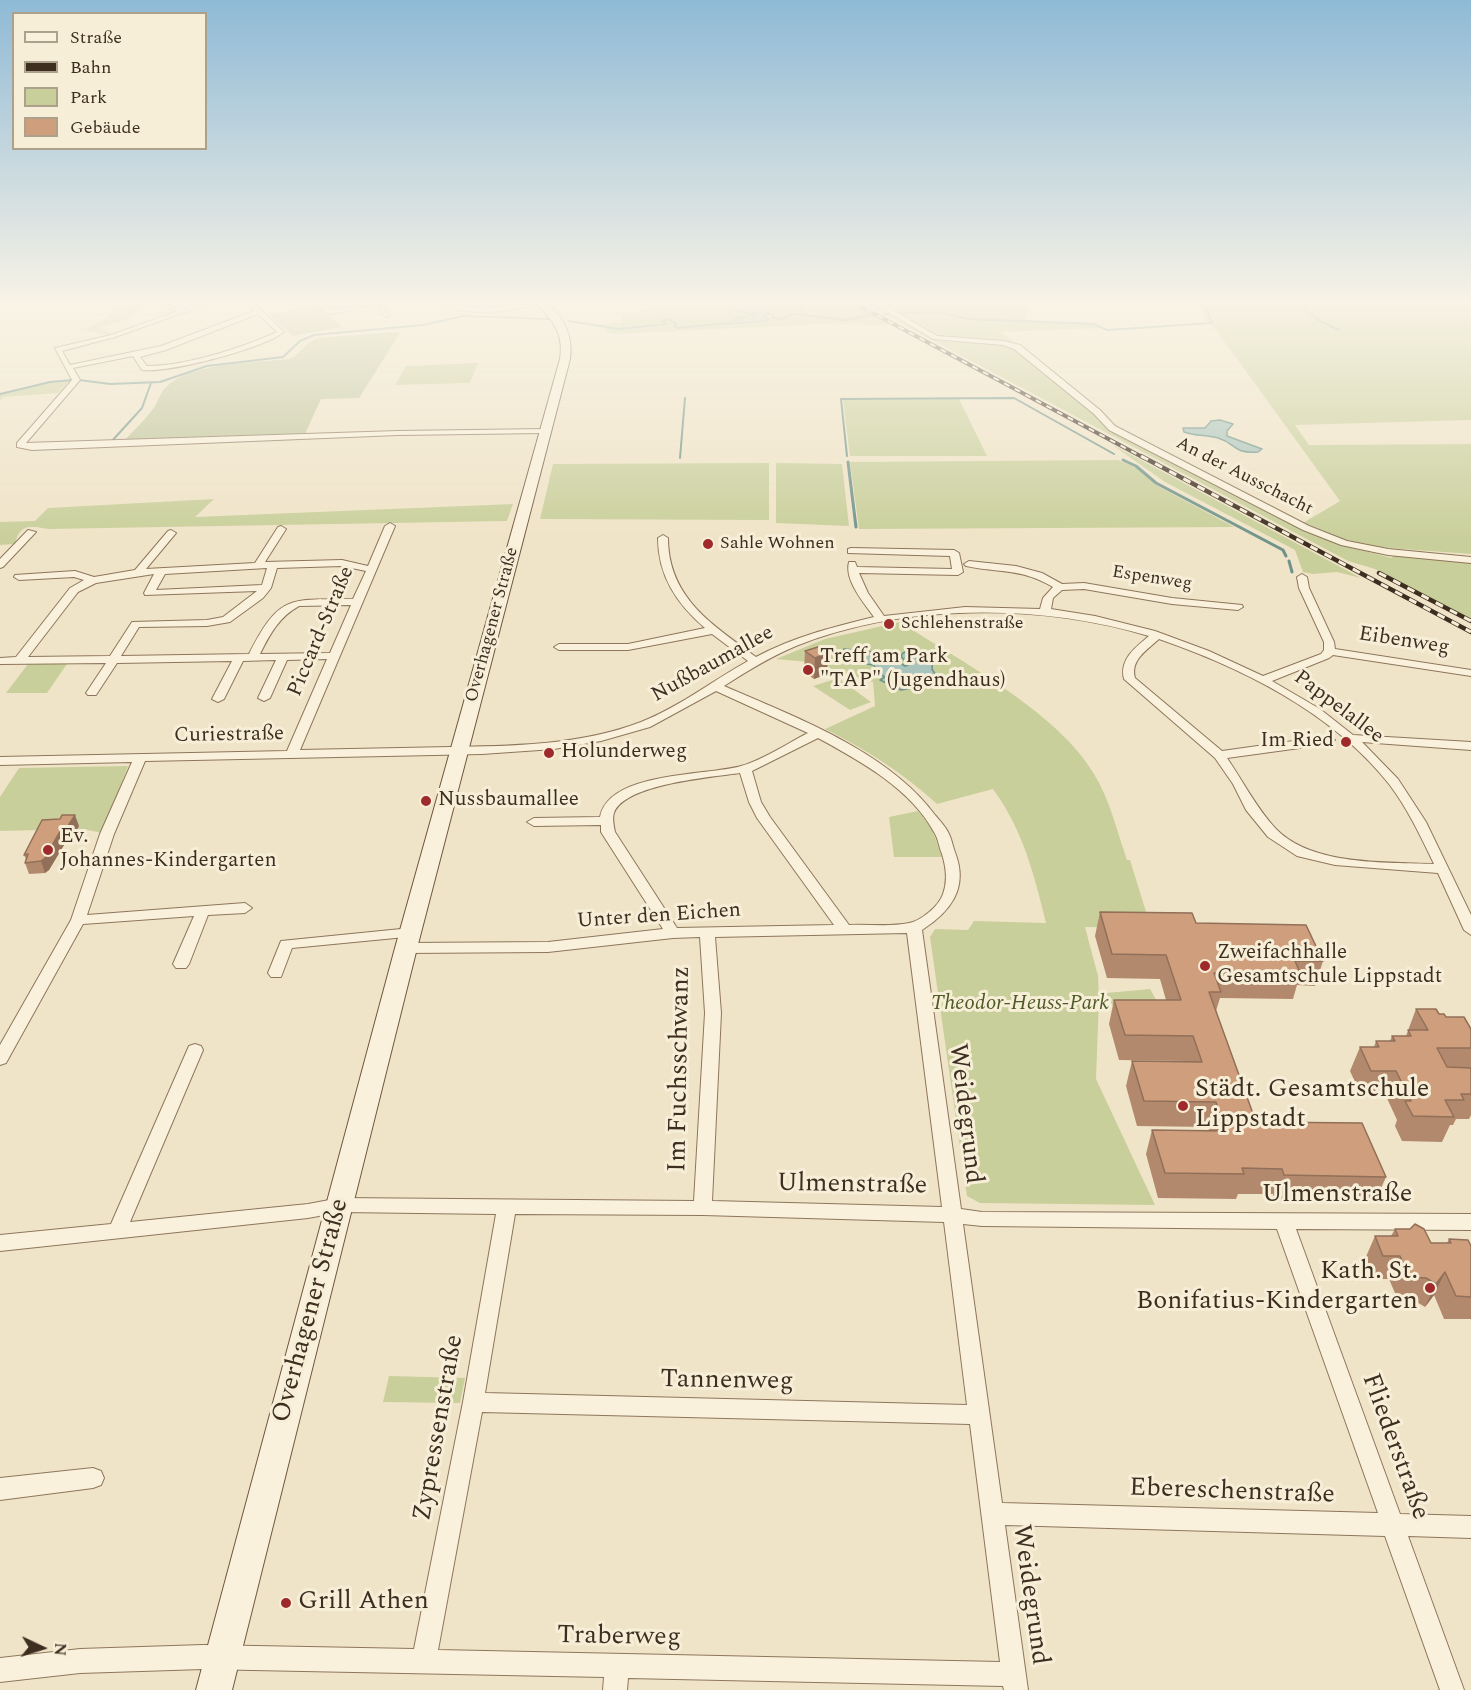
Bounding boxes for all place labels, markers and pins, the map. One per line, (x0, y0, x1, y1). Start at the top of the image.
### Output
place label: Sahle Wohnen (720, 533, 835, 555)
marker: Sahle Wohnen (701, 537, 715, 551)
place label: Schlehenstraße (901, 613, 1024, 635)
marker: Schlehenstraße (882, 617, 896, 631)
place label: Treff am Park "TAP" (Jugendhaus) (820, 645, 1005, 695)
marker: Treff am Park "TAP" (Jugendhaus) (801, 663, 815, 677)
place label: Im Ried (1260, 729, 1334, 755)
marker: Im Ried (1339, 735, 1353, 749)
place label: Holunderweg (561, 740, 687, 766)
marker: Holunderweg (542, 746, 556, 760)
place label: Nussbaumallee (438, 788, 579, 814)
marker: Nussbaumallee (419, 794, 433, 808)
place label: Ev. Johannes-Kindergarten (60, 825, 277, 875)
marker: Ev. Johannes-Kindergarten (41, 843, 55, 857)
place label: Zweifachhalle Gesamtschule Lippstadt (1217, 941, 1442, 991)
marker: Zweifachhalle Gesamtschule Lippstadt (1198, 959, 1212, 973)
place label: Städt. Gesamtschule Lippstadt (1195, 1075, 1429, 1136)
marker: Städt. Gesamtschule Lippstadt (1176, 1099, 1190, 1113)
place label: Kath. St. Bonifatius-Kindergarten (1136, 1257, 1418, 1318)
marker: Kath. St. Bonifatius-Kindergarten (1423, 1281, 1437, 1295)
place label: Grill Athen (298, 1587, 429, 1619)
marker: Grill Athen (279, 1596, 293, 1610)

